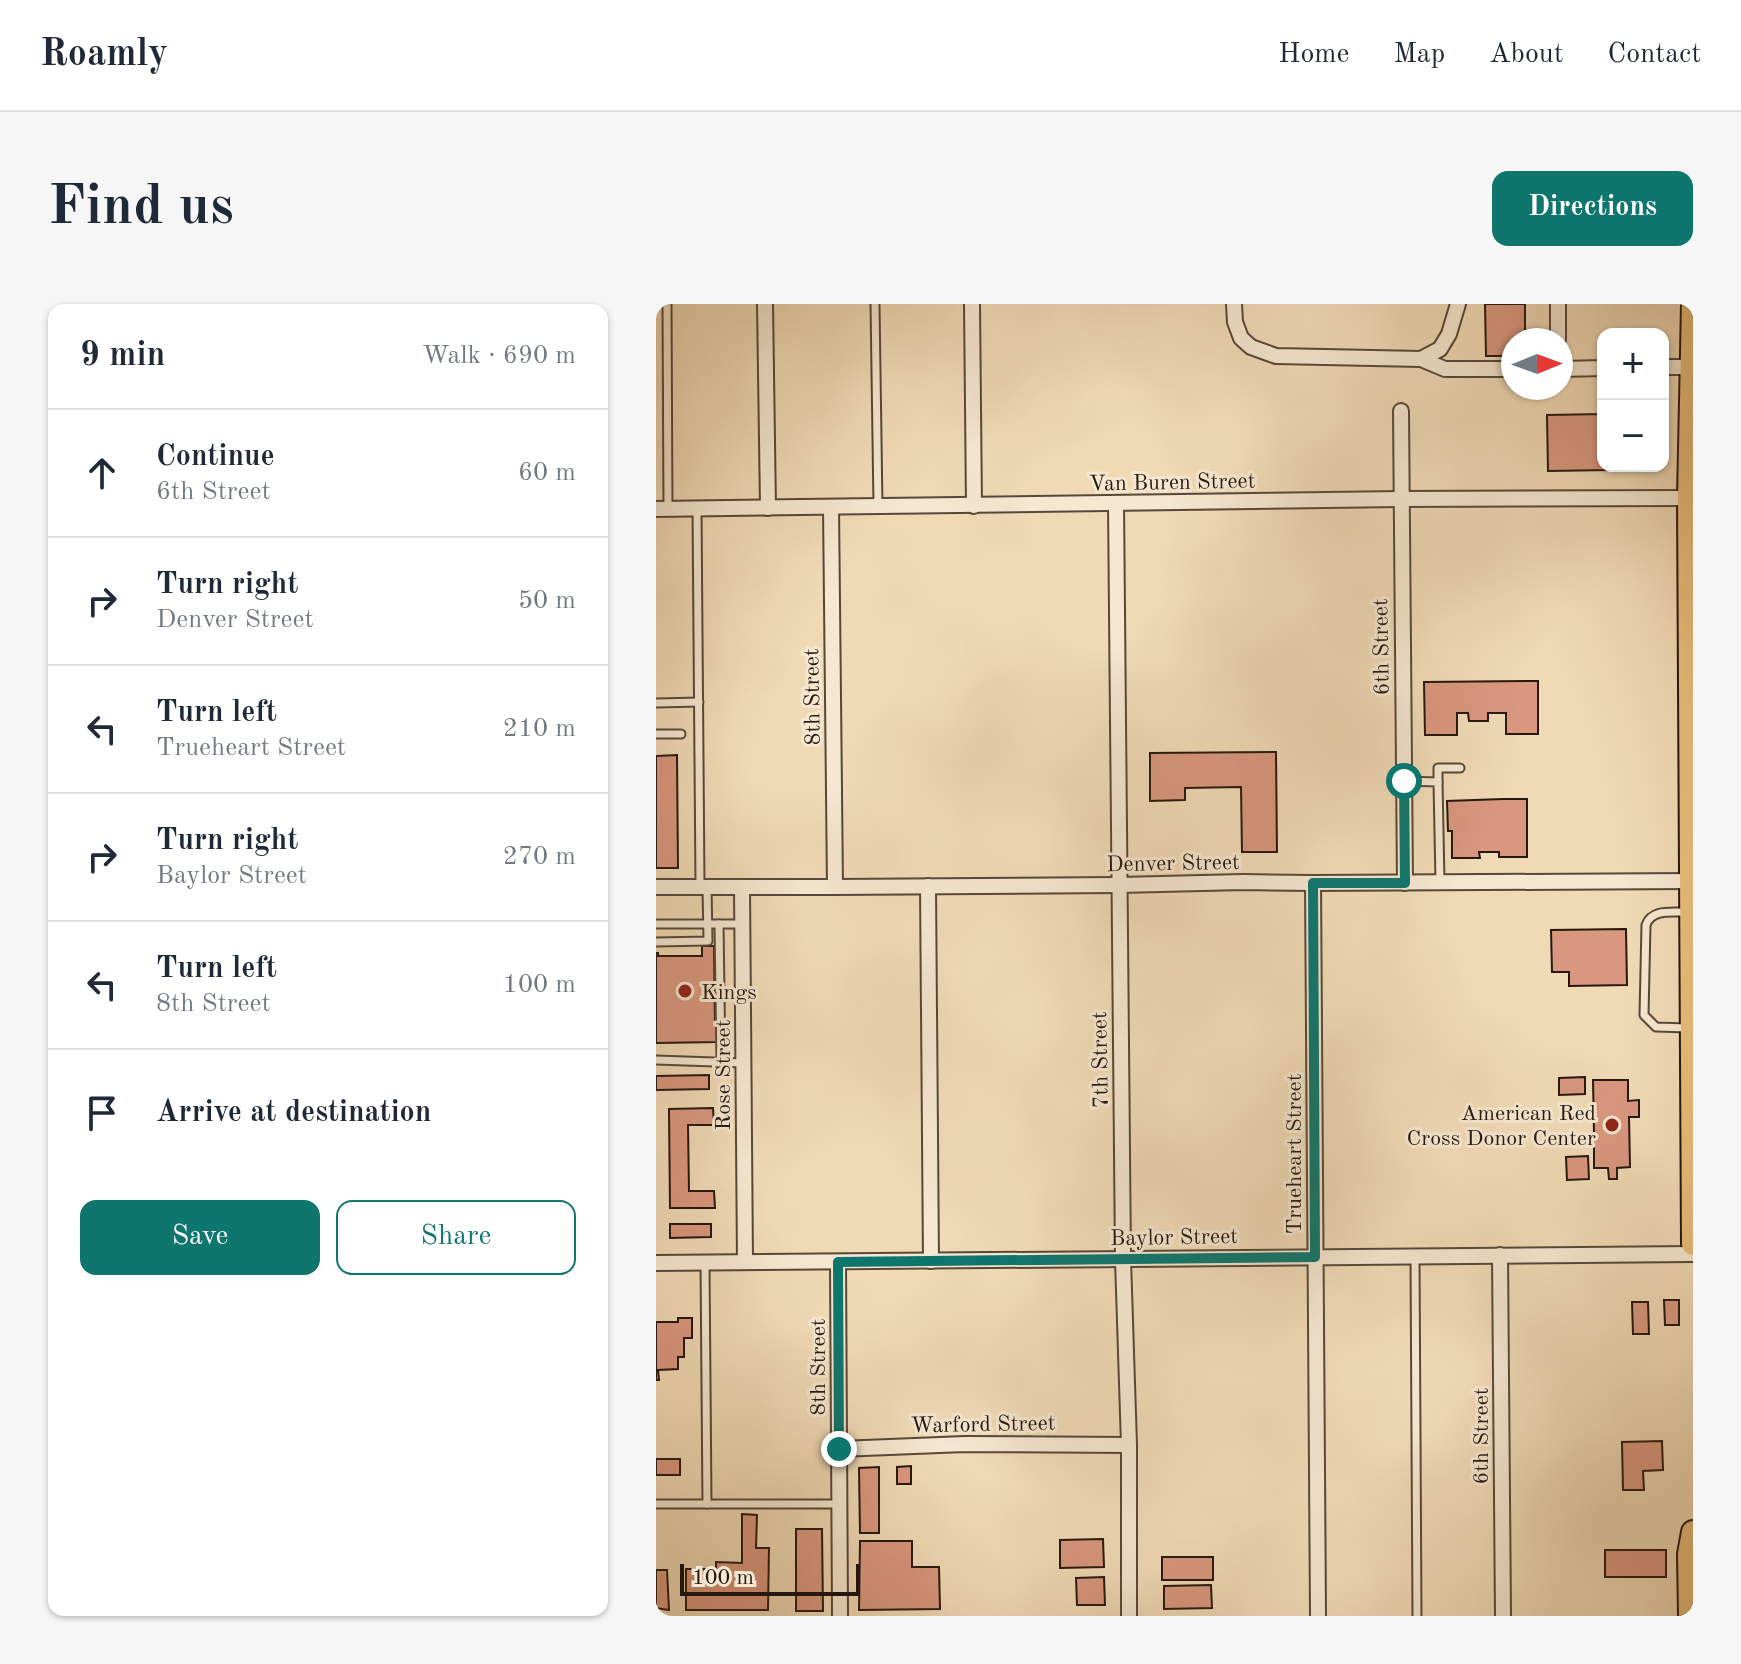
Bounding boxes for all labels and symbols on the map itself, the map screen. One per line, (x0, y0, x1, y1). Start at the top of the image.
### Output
north arrow (1501, 328, 1573, 400)
street label: Van Buren Street (1089, 471, 1255, 495)
street label: 6th Street (1370, 598, 1394, 696)
street label: 8th Street (801, 648, 825, 746)
route start (1386, 763, 1422, 799)
street label: Denver Street (1106, 852, 1240, 876)
marker: Kings (676, 982, 694, 1000)
place label: Kings (701, 982, 757, 1004)
street label: 7th Street (1089, 1011, 1113, 1109)
street label: Rose Street (713, 1020, 735, 1130)
street label: Trueheart Street (1284, 1074, 1306, 1234)
place label: American Red Cross Donor Center (1406, 1103, 1596, 1150)
marker: American Red Cross Donor Center (1603, 1116, 1621, 1134)
street label: Baylor Street (1110, 1226, 1238, 1250)
street label: 8th Street (808, 1319, 830, 1415)
street label: 6th Street (1471, 1388, 1493, 1484)
street label: Warford Street (910, 1413, 1056, 1437)
route end (821, 1431, 857, 1467)
scale bar (680, 1560, 860, 1596)

